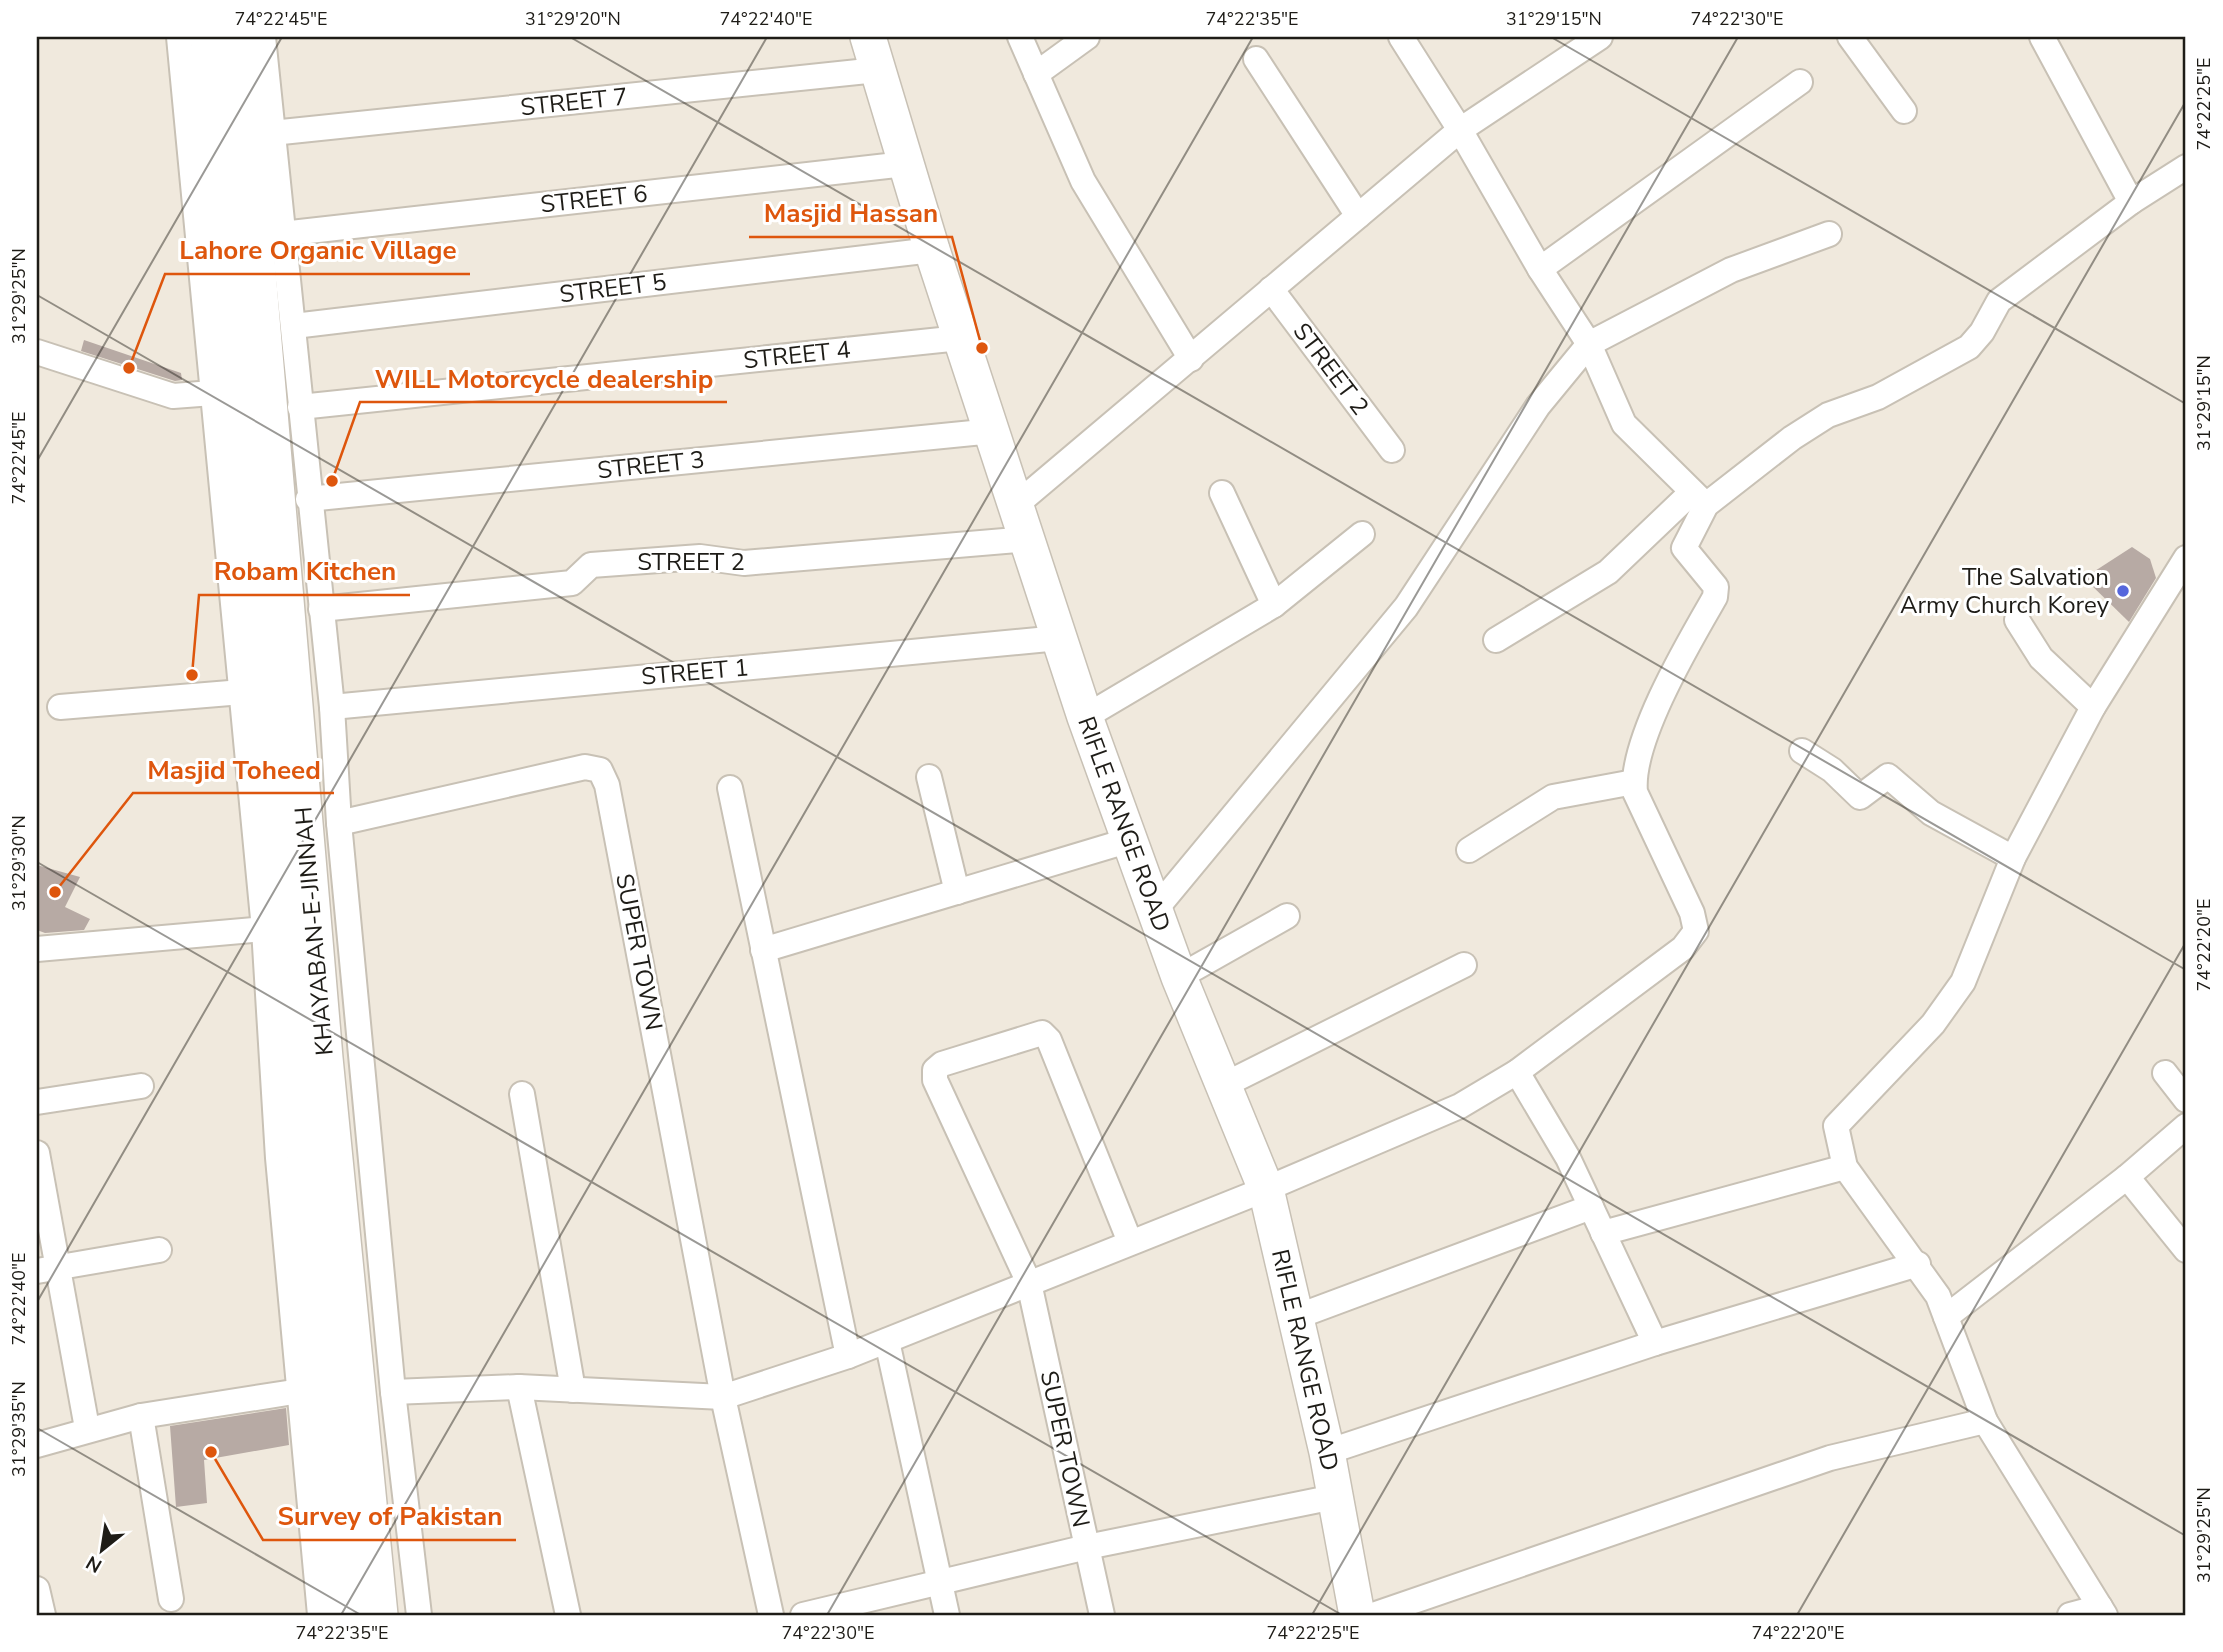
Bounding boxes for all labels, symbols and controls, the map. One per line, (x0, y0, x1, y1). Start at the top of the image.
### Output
text: 74°22'45"E (235, 7, 328, 31)
text: 31°29'20"N (525, 7, 621, 31)
text: 74°22'40"E (720, 7, 813, 31)
text: 74°22'35"E (1206, 7, 1299, 31)
text: 31°29'15"N (1506, 7, 1602, 31)
text: 74°22'30"E (1691, 7, 1784, 31)
text: 74°22'25"E (2192, 58, 2216, 151)
street label: STREET 7 (519, 80, 629, 124)
street label: STREET 6 (539, 177, 649, 221)
callout: Masjid Hassan (749, 190, 952, 237)
text: Masjid Hassan (764, 196, 938, 231)
callout: Lahore Organic Village (165, 227, 470, 274)
text: Lahore Organic Village (179, 233, 457, 268)
text: 31°29'25"N (7, 248, 31, 344)
street label: STREET 5 (558, 266, 668, 310)
street label: STREET 2 (1286, 316, 1376, 422)
street label: STREET 4 (742, 333, 852, 377)
callout: WILL Motorcycle dealership (360, 355, 727, 402)
text: 31°29'15"N (2192, 355, 2216, 451)
text: WILL Motorcycle dealership (375, 362, 713, 397)
text: 74°22'45"E (7, 412, 31, 505)
street label: STREET 3 (596, 443, 706, 487)
street label: STREET 2 (637, 546, 745, 578)
callout: Robam Kitchen (199, 548, 410, 595)
text: Robam Kitchen (214, 554, 396, 589)
place label: The Salvation Army Church Korey (1900, 561, 2110, 621)
marker: The Salvation Army Church Korey (2115, 583, 2131, 599)
street label: STREET 1 (640, 651, 750, 693)
street label: RIFLE RANGE ROAD (1070, 712, 1178, 936)
callout: Masjid Toheed (133, 746, 334, 793)
text: Masjid Toheed (147, 753, 321, 788)
street label: KHAYABAN-E-JINNAH (287, 805, 341, 1057)
text: 31°29'30"N (7, 815, 31, 911)
street label: SUPER TOWN (608, 871, 670, 1033)
text: 74°22'20"E (2192, 899, 2216, 992)
street label: RIFLE RANGE ROAD (1264, 1246, 1346, 1474)
text: 74°22'40"E (7, 1253, 31, 1346)
street label: SUPER TOWN (1033, 1368, 1097, 1530)
text: 31°29'35"N (7, 1381, 31, 1477)
text: 31°29'25"N (2192, 1487, 2216, 1583)
callout: Survey of Pakistan (263, 1493, 516, 1540)
text: Survey of Pakistan (278, 1499, 502, 1534)
north arrow (66, 1516, 136, 1586)
text: N (81, 1549, 107, 1579)
text: 74°22'35"E (296, 1621, 389, 1645)
text: 74°22'30"E (782, 1621, 875, 1645)
text: 74°22'25"E (1267, 1621, 1360, 1645)
text: 74°22'20"E (1752, 1621, 1845, 1645)

